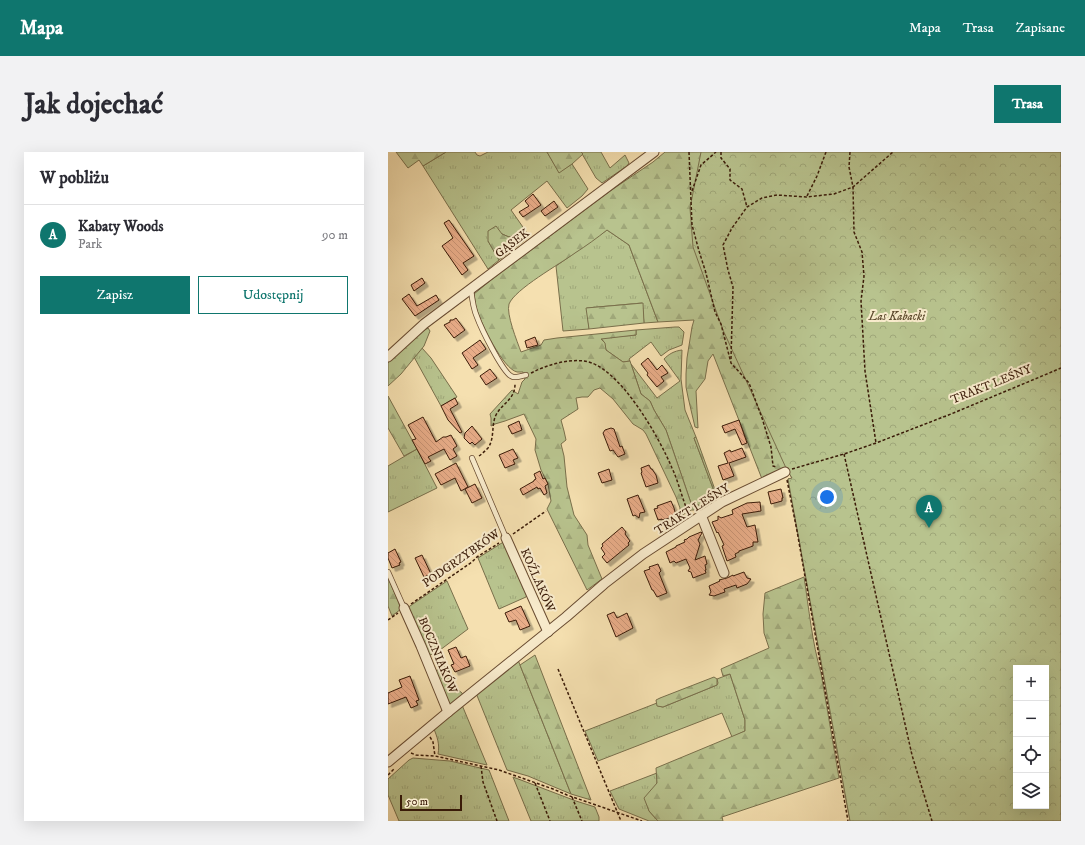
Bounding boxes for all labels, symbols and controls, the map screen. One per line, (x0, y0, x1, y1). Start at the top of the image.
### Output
text: Mapa (20, 17, 63, 40)
text: Mapa (909, 19, 941, 37)
text: Trasa (963, 19, 994, 37)
text: Zapisane (1016, 19, 1065, 37)
button: Trasa (994, 85, 1061, 123)
text: Jak dojechać (24, 87, 163, 122)
text: W pobliżu (40, 167, 109, 189)
text: Kabaty Woods (78, 217, 164, 236)
street label: GĄSEK (492, 225, 533, 261)
text: A (49, 227, 57, 243)
text: 90 m (322, 227, 348, 243)
text: Park (78, 236, 102, 252)
button: Zapisz (40, 276, 190, 314)
button: Udostępnij (198, 276, 348, 314)
park label: Las Kabacki (868, 309, 926, 324)
street label: TRAKT LEŚNY (949, 361, 1034, 407)
street label: TRAKT LEŚNY (652, 480, 733, 538)
your location (817, 487, 837, 507)
pin: A (916, 495, 942, 528)
street label: PODGRZYBKÓW (420, 526, 504, 591)
street label: KOŹLAKÓW (517, 546, 559, 615)
street label: BOCZNIAKÓW (415, 615, 461, 697)
map controls (1013, 665, 1049, 809)
button: + (1013, 665, 1049, 701)
button: − (1013, 701, 1049, 737)
button: locate (1013, 737, 1049, 773)
button: layers (1013, 773, 1049, 809)
scale bar (400, 793, 462, 812)
text: 50 m (406, 795, 428, 809)

